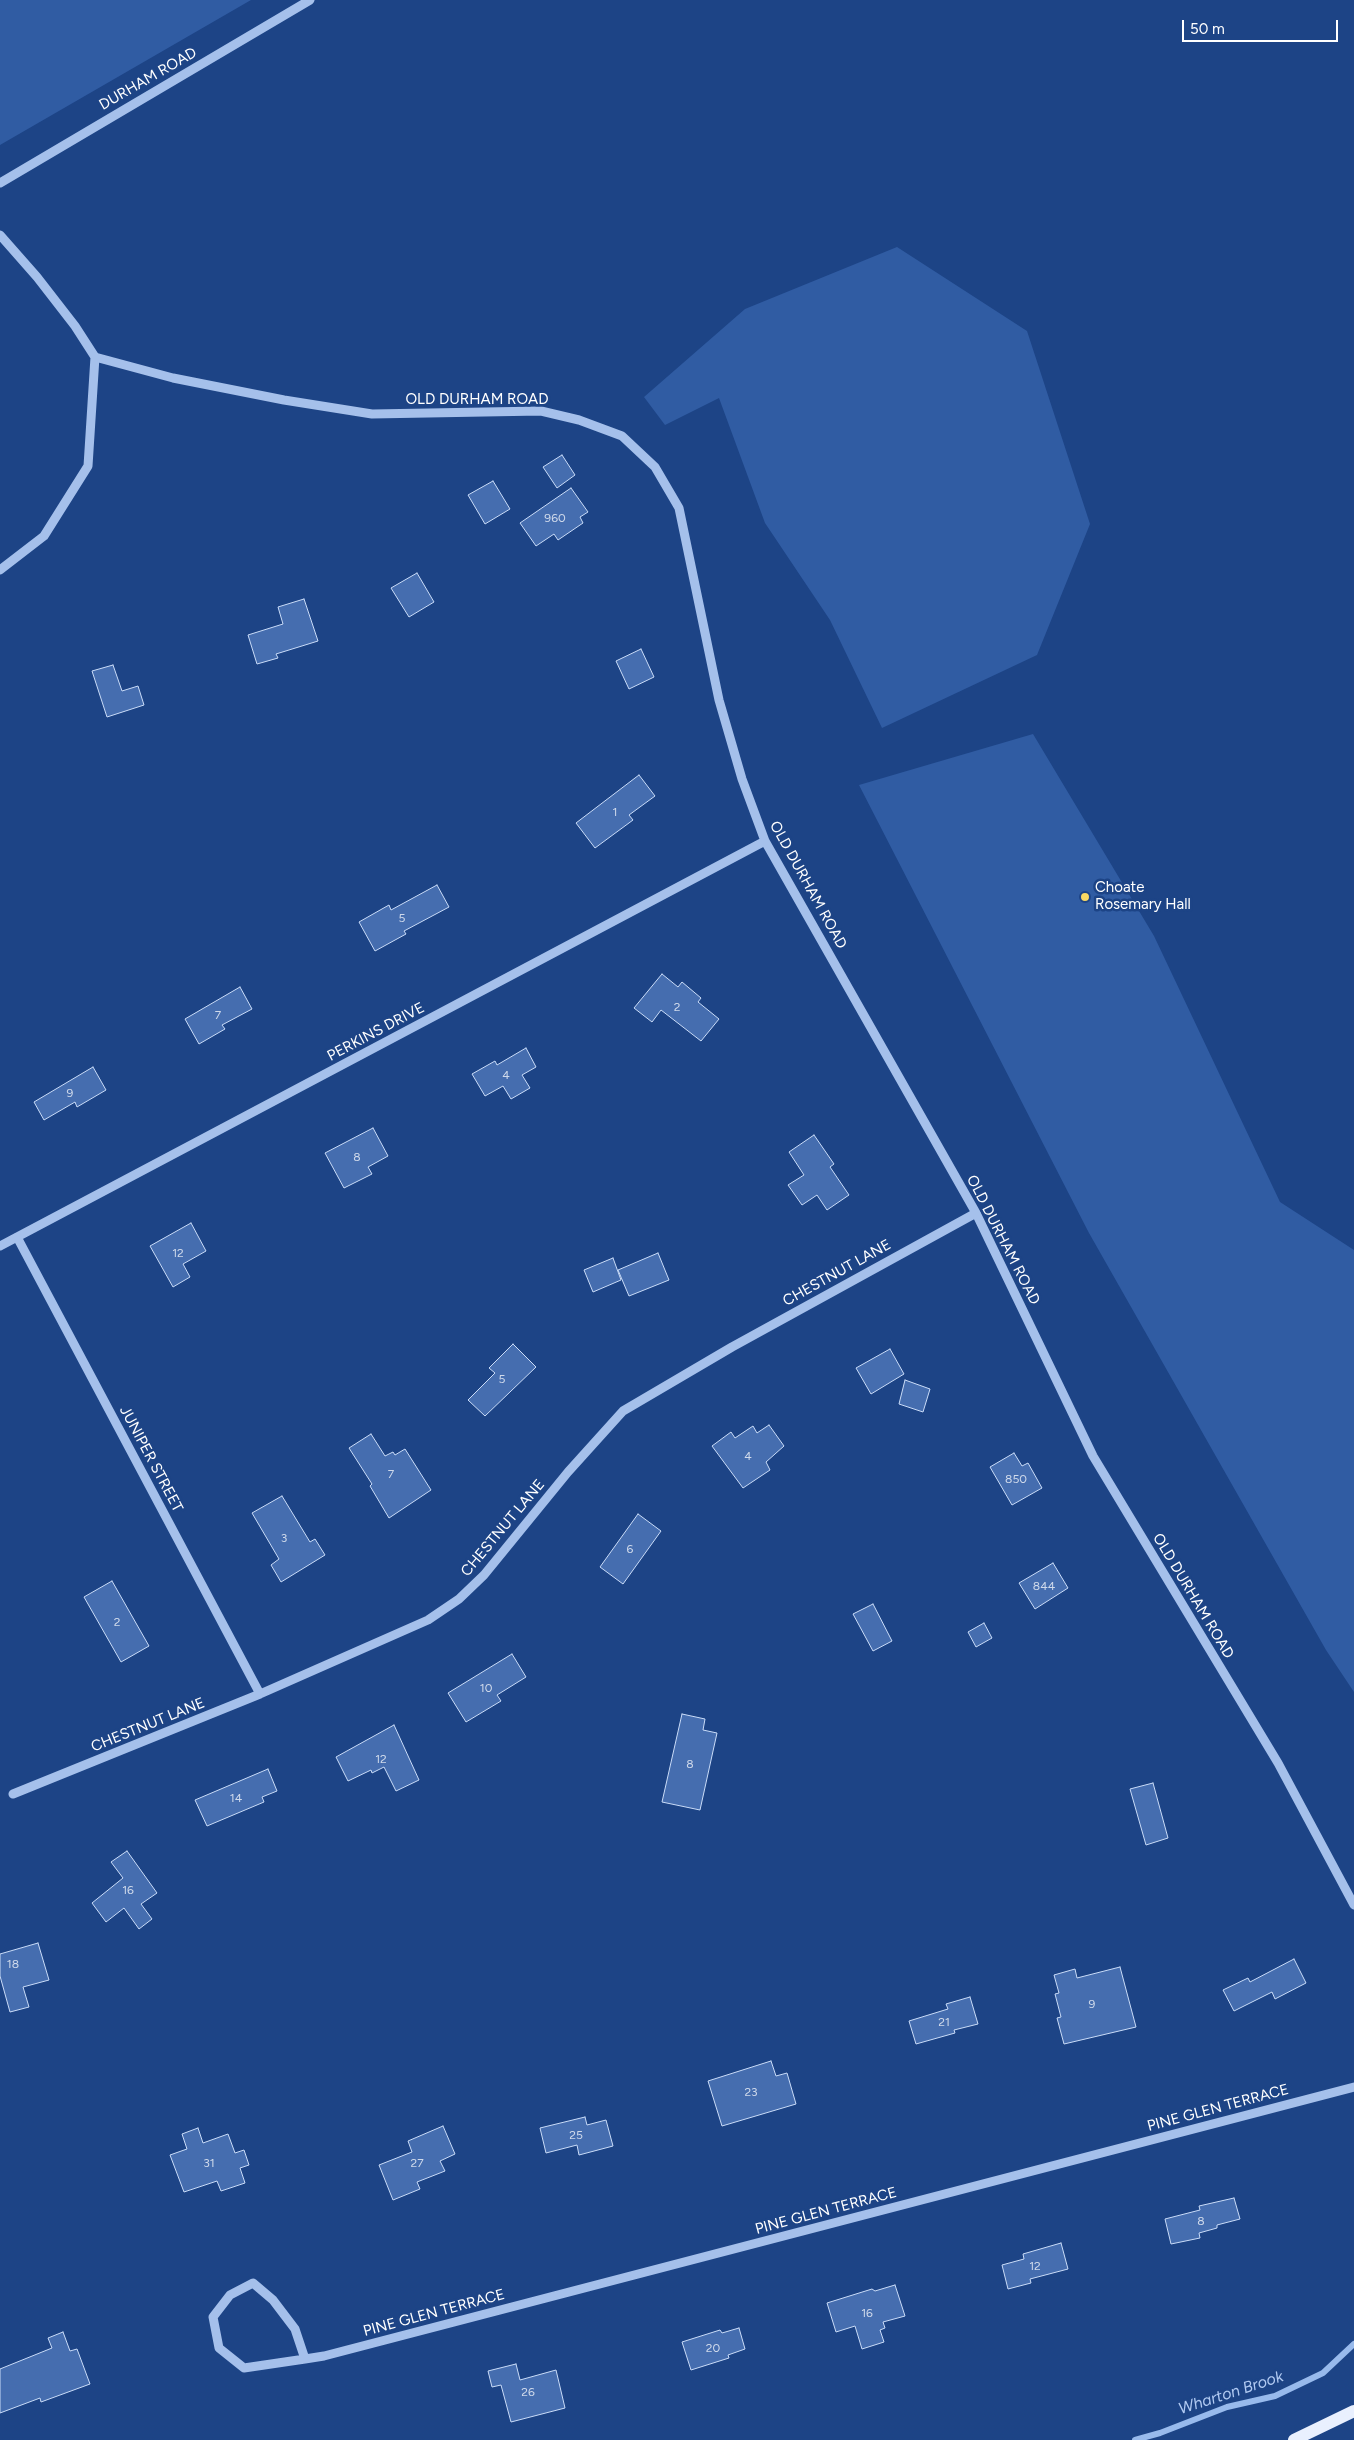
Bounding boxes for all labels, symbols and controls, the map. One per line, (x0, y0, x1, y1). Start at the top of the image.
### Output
scale bar (1184, 10, 1340, 42)
text: 50 m (1190, 20, 1225, 38)
street label: DURHAM ROAD (96, 44, 200, 114)
street label: OLD DURHAM ROAD (405, 391, 549, 409)
house number: 960 (544, 511, 566, 525)
house number: 1 (613, 805, 617, 819)
street label: OLD DURHAM ROAD (765, 818, 851, 952)
place label: Choate Rosemary Hall (1095, 879, 1191, 914)
marker: Choate Rosemary Hall (1079, 891, 1091, 903)
house number: 5 (399, 911, 405, 925)
street label: PERKINS DRIVE (324, 999, 428, 1065)
house number: 2 (674, 1000, 680, 1014)
house number: 7 (215, 1008, 221, 1022)
house number: 4 (502, 1068, 510, 1082)
house number: 9 (67, 1086, 73, 1100)
house number: 8 (353, 1150, 361, 1164)
street label: OLD DURHAM ROAD (962, 1172, 1044, 1308)
street label: CHESTNUT LANE (780, 1236, 894, 1310)
house number: 12 (172, 1246, 184, 1260)
house number: 5 (499, 1372, 505, 1386)
street label: JUNIPER STREET (115, 1403, 187, 1515)
house number: 4 (744, 1449, 752, 1463)
house number: 7 (388, 1467, 394, 1481)
house number: 850 (1005, 1472, 1027, 1486)
street label: CHESTNUT LANE (457, 1476, 549, 1580)
street label: OLD DURHAM ROAD (1148, 1530, 1238, 1662)
house number: 3 (281, 1531, 287, 1545)
house number: 6 (627, 1542, 633, 1556)
house number: 844 (1033, 1579, 1055, 1593)
house number: 2 (114, 1615, 120, 1629)
house number: 10 (480, 1681, 492, 1695)
street label: CHESTNUT LANE (89, 1694, 207, 1756)
house number: 12 (375, 1752, 387, 1766)
house number: 8 (686, 1757, 694, 1771)
house number: 14 (230, 1791, 242, 1805)
house number: 16 (122, 1883, 134, 1897)
house number: 18 (7, 1957, 19, 1971)
house number: 9 (1089, 1997, 1095, 2011)
house number: 21 (938, 2015, 950, 2029)
street label: PINE GLEN TERRACE (1145, 2080, 1291, 2136)
house number: 23 (744, 2085, 758, 2099)
house number: 25 (569, 2128, 583, 2142)
house number: 31 (203, 2156, 215, 2170)
house number: 27 (410, 2156, 424, 2170)
street label: PINE GLEN TERRACE (753, 2183, 899, 2239)
house number: 8 (1197, 2214, 1205, 2228)
house number: 12 (1029, 2259, 1041, 2273)
street label: PINE GLEN TERRACE (361, 2285, 507, 2341)
house number: 16 (861, 2306, 873, 2320)
house number: 20 (706, 2341, 720, 2355)
water label: Wharton Brook (1176, 2367, 1286, 2419)
house number: 26 (521, 2385, 535, 2399)

